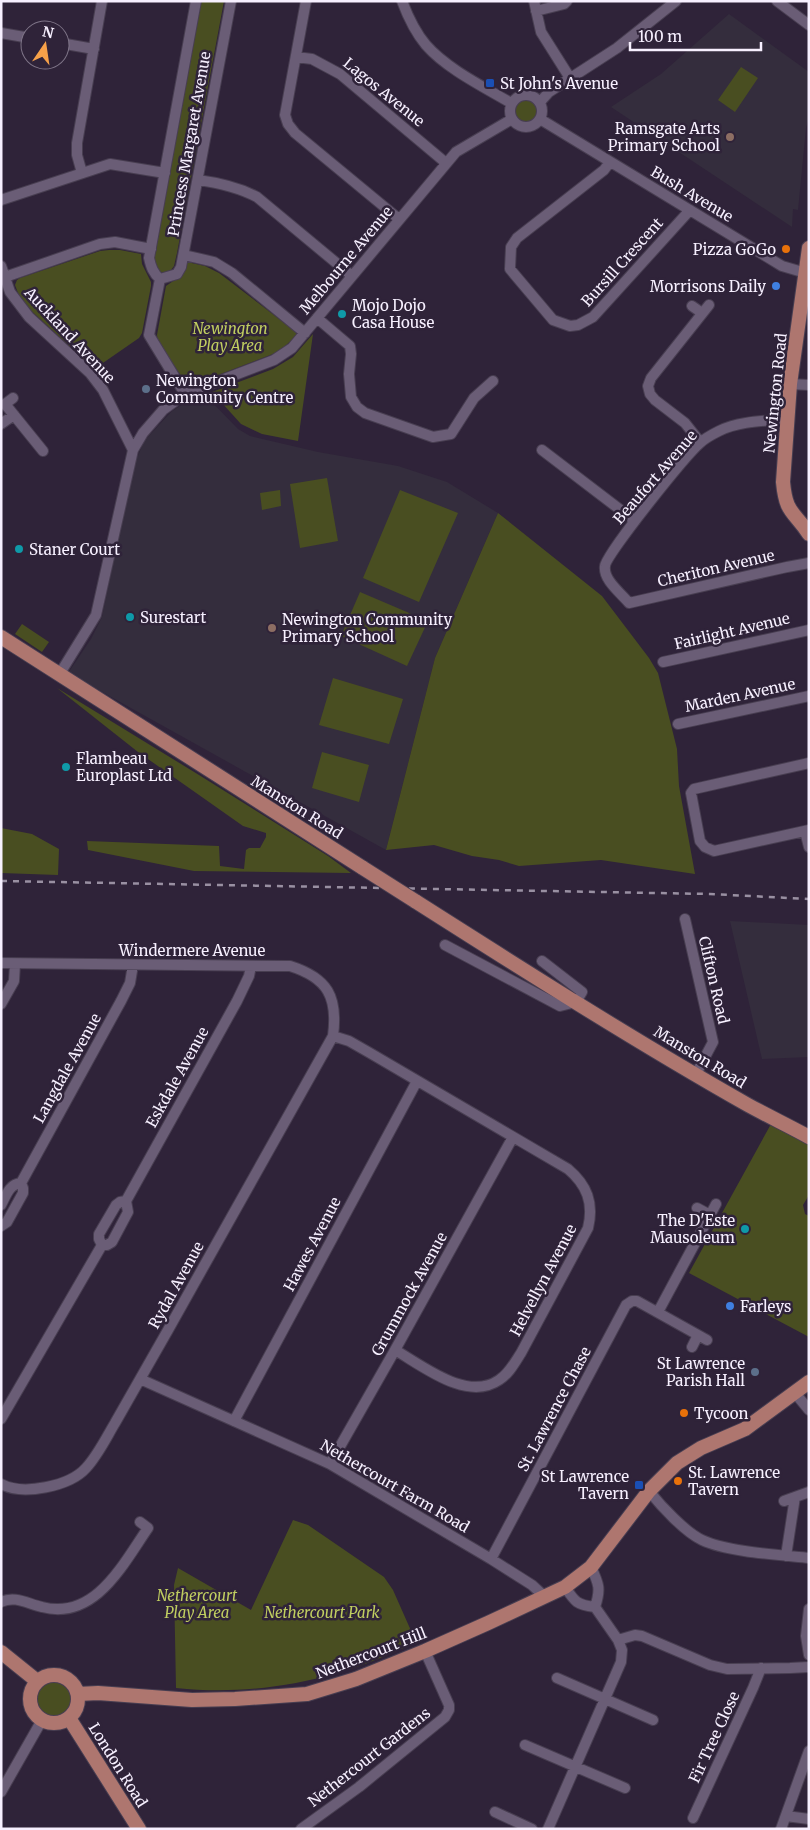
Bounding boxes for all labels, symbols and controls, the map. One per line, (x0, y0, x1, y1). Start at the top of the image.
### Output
north arrow (20, 20, 70, 70)
scale bar (630, 20, 761, 52)
text: N (41, 22, 55, 42)
text: 100 m (638, 27, 682, 46)
street label: Princess Margaret Avenue (163, 50, 215, 238)
street label: Lagos Avenue (340, 53, 429, 131)
place label: St John's Avenue (500, 74, 618, 93)
marker: St John's Avenue (484, 77, 496, 89)
place label: Ramsgate Arts Primary School (608, 119, 720, 155)
marker: Ramsgate Arts Primary School (724, 131, 736, 143)
street label: Bush Avenue (647, 162, 737, 226)
street label: Melbourne Avenue (295, 202, 397, 318)
street label: Bursill Crescent (577, 214, 667, 310)
place label: Pizza GoGo (693, 240, 776, 259)
marker: Pizza GoGo (780, 243, 792, 255)
place label: Morrisons Daily (650, 277, 766, 296)
marker: Morrisons Daily (770, 280, 782, 292)
street label: Auckland Avenue (20, 282, 119, 387)
place label: Mojo Dojo Casa House (352, 296, 435, 332)
marker: Mojo Dojo Casa House (336, 308, 348, 320)
park label: Newington Play Area (192, 319, 268, 355)
street label: Newington Road (759, 332, 791, 454)
place label: Newington Community Centre (156, 371, 293, 407)
marker: Newington Community Centre (140, 383, 152, 395)
street label: Beaufort Avenue (609, 426, 701, 528)
place label: Staner Court (29, 540, 120, 559)
marker: Staner Court (13, 543, 25, 555)
street label: Cheriton Avenue (656, 545, 776, 591)
place label: Surestart (140, 608, 206, 627)
street label: Fairlight Avenue (672, 608, 792, 654)
place label: Newington Community Primary School (282, 610, 453, 646)
marker: Surestart (124, 611, 136, 623)
marker: Newington Community Primary School (266, 622, 278, 634)
street label: Marden Avenue (683, 674, 797, 716)
place label: Flambeau Europlast Ltd (76, 749, 172, 785)
marker: Flambeau Europlast Ltd (60, 761, 72, 773)
street label: Manston Road (248, 771, 346, 843)
street label: Clifton Road (695, 934, 733, 1026)
street label: Windermere Avenue (118, 941, 265, 960)
street label: Langdale Avenue (29, 1010, 105, 1126)
street label: Manston Road (650, 1022, 750, 1092)
street label: Eskdale Avenue (142, 1023, 213, 1131)
street label: Hawes Avenue (279, 1193, 345, 1294)
place label: The D'Este Mausoleum (650, 1211, 735, 1247)
street label: Helvellyn Avenue (505, 1221, 581, 1339)
marker: The D'Este Mausoleum (739, 1223, 751, 1235)
street label: Grummock Avenue (367, 1229, 451, 1359)
street label: Rydal Avenue (144, 1238, 208, 1332)
place label: Farleys (740, 1297, 791, 1316)
marker: Farleys (724, 1300, 736, 1312)
street label: St. Lawrence Chase (513, 1343, 595, 1475)
place label: St Lawrence Parish Hall (657, 1354, 745, 1390)
marker: St Lawrence Parish Hall (749, 1366, 761, 1378)
place label: Tycoon (694, 1404, 749, 1423)
marker: Tycoon (678, 1407, 690, 1419)
street label: Nethercourt Farm Road (317, 1436, 473, 1536)
place label: St. Lawrence Tavern (688, 1463, 780, 1499)
place label: St Lawrence Tavern (541, 1467, 629, 1503)
marker: St. Lawrence Tavern (672, 1475, 684, 1487)
marker: St Lawrence Tavern (633, 1479, 645, 1491)
park label: Nethercourt Play Area (157, 1586, 238, 1622)
park label: Nethercourt Park (264, 1603, 381, 1622)
street label: Nethercourt Hill (313, 1623, 429, 1683)
street label: Fir Tree Close (685, 1688, 744, 1786)
street label: Nethercourt Gardens (304, 1703, 434, 1811)
street label: London Road (85, 1719, 151, 1811)

